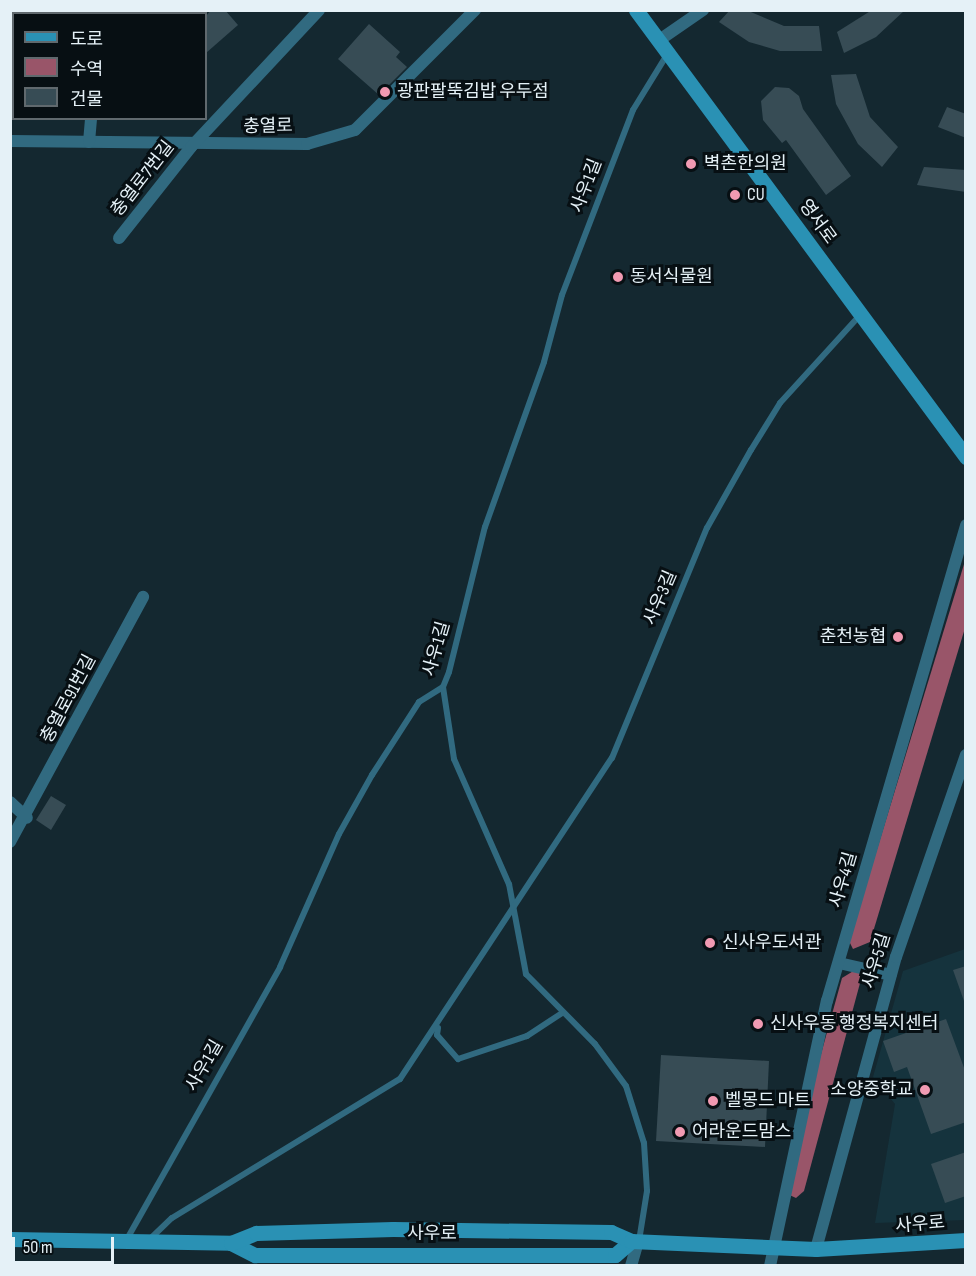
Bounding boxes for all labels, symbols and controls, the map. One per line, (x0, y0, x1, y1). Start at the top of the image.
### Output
legend (12, 12, 207, 120)
text: 도로 (70, 29, 103, 50)
text: 수역 (70, 59, 103, 80)
place label: 광판팔뚝김밥 우두점 (397, 81, 549, 103)
marker: 광판팔뚝김밥 우두점 (378, 85, 392, 99)
text: 건물 (70, 89, 103, 110)
street label: 충열로 (243, 116, 293, 138)
street label: 충열로7번길 (107, 137, 179, 221)
place label: 벽촌한의원 (704, 153, 787, 175)
marker: 벽촌한의원 (682, 155, 700, 173)
street label: 사우1길 (567, 156, 607, 216)
place label: CU (747, 184, 765, 206)
marker: CU (728, 188, 742, 202)
street label: 영서로 (794, 196, 840, 248)
place label: 동서식물원 (630, 266, 713, 288)
marker: 동서식물원 (611, 270, 625, 284)
street label: 사우3길 (640, 567, 682, 629)
street label: 사우1길 (419, 619, 455, 679)
place label: 춘천농협 (820, 626, 886, 648)
marker: 춘천농협 (891, 630, 905, 644)
street label: 충열로91번길 (37, 651, 101, 747)
street label: 사우4길 (826, 850, 862, 910)
street label: 사우5길 (858, 931, 896, 991)
place label: 신사우도서관 (722, 932, 821, 954)
marker: 신사우도서관 (703, 936, 717, 950)
place label: 신사우동 행정복지센터 (770, 1013, 938, 1035)
marker: 신사우동 행정복지센터 (751, 1017, 765, 1031)
street label: 사우1길 (182, 1036, 228, 1096)
place label: 소양중학교 (830, 1079, 913, 1101)
marker: 소양중학교 (918, 1083, 932, 1097)
place label: 벨몽드 마트 (725, 1090, 811, 1112)
marker: 벨몽드 마트 (706, 1094, 720, 1108)
place label: 어라운드맘스 (692, 1121, 791, 1143)
marker: 어라운드맘스 (673, 1125, 687, 1139)
street label: 사우로 (894, 1212, 946, 1238)
street label: 사우로 (407, 1223, 457, 1245)
scale bar (15, 1225, 117, 1263)
text: 50 m (23, 1237, 53, 1258)

